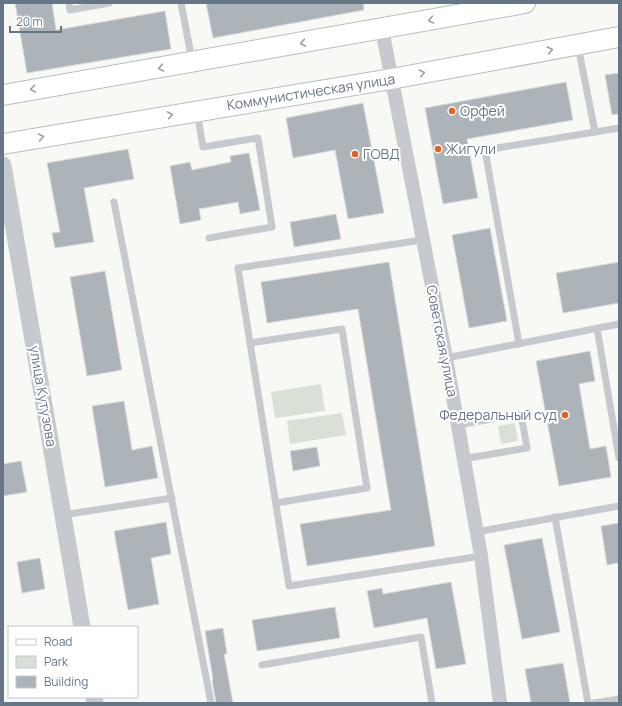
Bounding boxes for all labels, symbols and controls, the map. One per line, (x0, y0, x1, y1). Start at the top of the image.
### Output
scale bar (10, 8, 61, 34)
text: 20 m (16, 13, 43, 30)
one-way arrow (428, 15, 434, 23)
one-way arrow (300, 38, 306, 46)
one-way arrow (547, 46, 553, 54)
one-way arrow (158, 63, 164, 71)
street label: Коммунистическая улица (225, 69, 396, 114)
one-way arrow (419, 70, 425, 78)
one-way arrow (30, 85, 36, 93)
place label: Орфей (460, 101, 505, 120)
marker: Орфей (447, 106, 457, 116)
one-way arrow (166, 111, 173, 120)
one-way arrow (38, 134, 45, 142)
place label: Жигули (446, 139, 496, 158)
place label: ГОВД (363, 144, 399, 163)
marker: Жигули (433, 144, 443, 154)
marker: ГОВД (350, 149, 360, 159)
street label: Советская улица (422, 283, 463, 398)
street label: улица Кутузова (25, 344, 62, 448)
place label: Федеральный суд (440, 405, 557, 424)
marker: Федеральный суд (560, 410, 570, 420)
legend (8, 626, 138, 698)
text: Road (44, 633, 72, 650)
text: Park (44, 653, 69, 670)
text: Building (44, 673, 88, 690)

